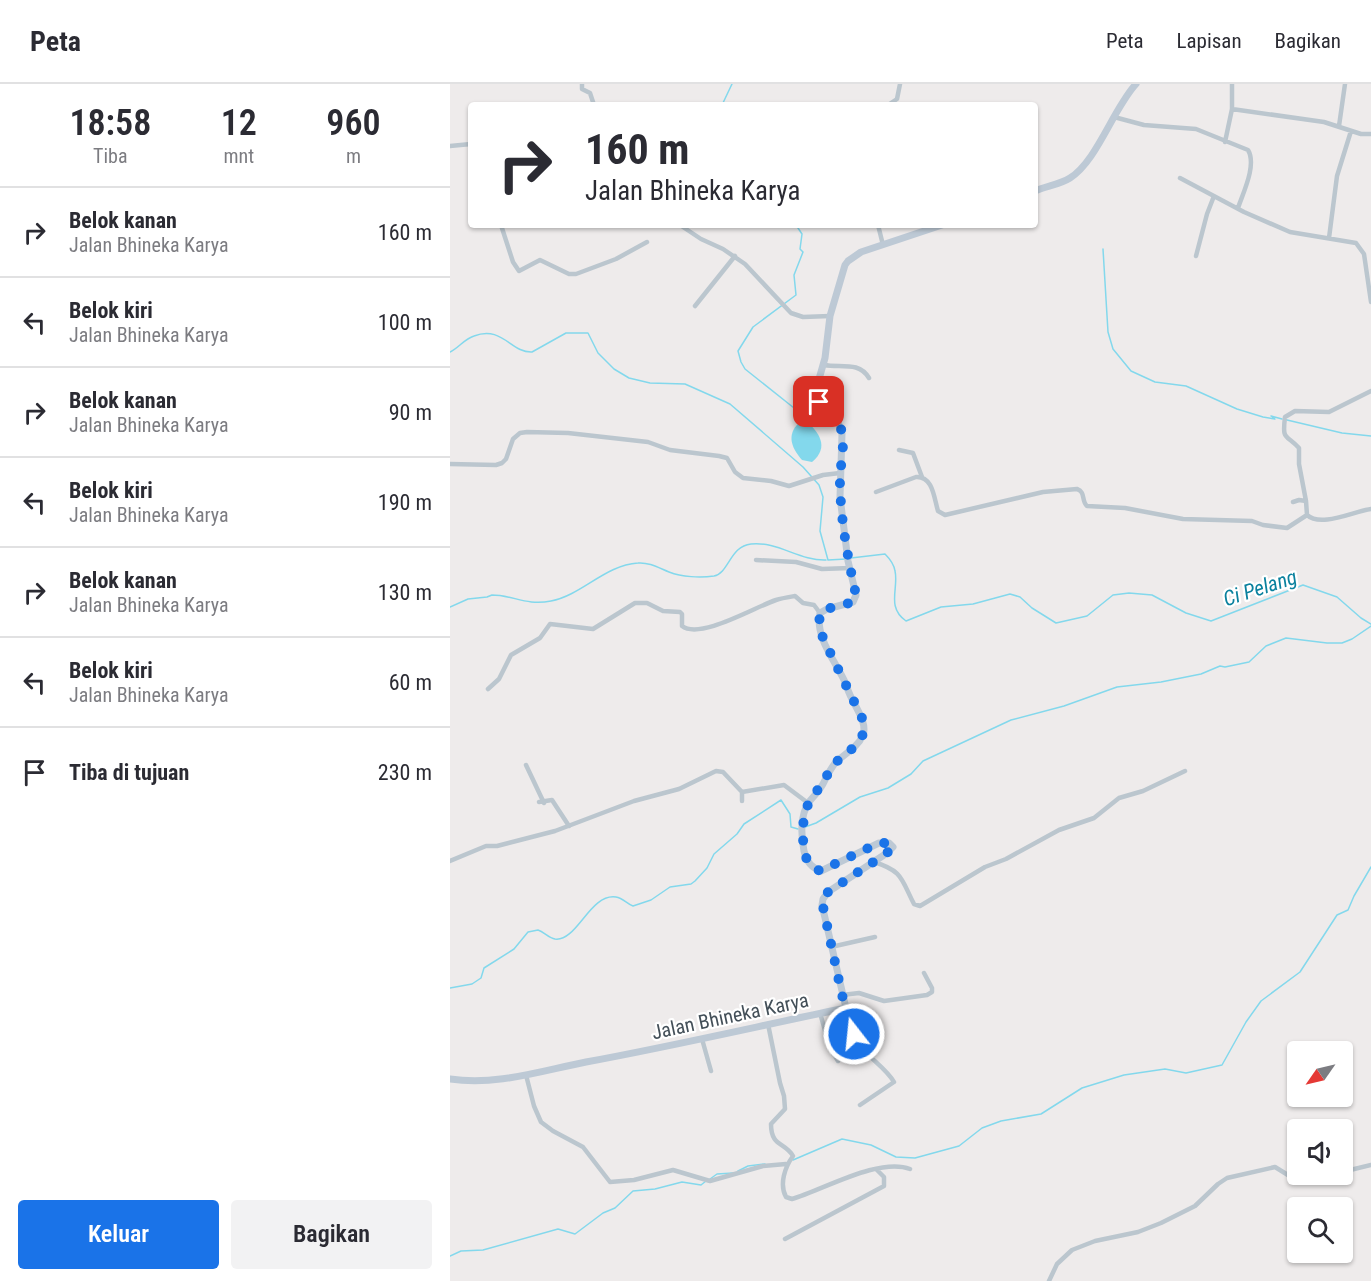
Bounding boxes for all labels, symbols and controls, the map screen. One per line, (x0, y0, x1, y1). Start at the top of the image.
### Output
text: Peta (30, 25, 81, 58)
text: Peta (1106, 29, 1144, 53)
text: Lapisan (1177, 29, 1242, 53)
text: Bagikan (1275, 29, 1341, 53)
text: 18:58 (69, 102, 151, 144)
text: 12 (221, 102, 257, 144)
text: 960 (326, 102, 381, 144)
text: 160 m (585, 125, 690, 174)
icon: right (486, 126, 564, 204)
text: Tiba (93, 144, 128, 168)
text: mnt (223, 144, 254, 168)
text: m (346, 144, 361, 168)
text: Jalan Bhineka Karya (585, 175, 801, 207)
text: Belok kanan (69, 208, 177, 233)
icon: right (18, 216, 51, 249)
text: 160 m (378, 220, 432, 245)
text: Jalan Bhineka Karya (69, 233, 229, 257)
text: Belok kiri (69, 298, 153, 323)
icon: left (18, 306, 51, 339)
text: 100 m (378, 310, 432, 335)
text: Jalan Bhineka Karya (69, 323, 229, 347)
pin (793, 376, 844, 427)
icon: arrive (802, 385, 835, 418)
text: Belok kanan (69, 388, 177, 413)
icon: right (18, 396, 51, 429)
text: 90 m (389, 400, 432, 425)
text: Jalan Bhineka Karya (69, 413, 229, 437)
text: Belok kiri (69, 478, 153, 503)
icon: left (18, 486, 51, 519)
text: 190 m (378, 490, 432, 515)
text: Jalan Bhineka Karya (69, 503, 229, 527)
water label: Ci Pelang (1220, 565, 1300, 611)
text: Belok kanan (69, 568, 177, 593)
icon: right (18, 576, 51, 609)
text: 130 m (378, 580, 432, 605)
text: Jalan Bhineka Karya (69, 593, 229, 617)
text: Belok kiri (69, 658, 153, 683)
icon: left (18, 666, 51, 699)
text: 60 m (389, 670, 432, 695)
text: Jalan Bhineka Karya (69, 683, 229, 707)
icon: arrive (18, 756, 51, 789)
text: Tiba di tujuan (69, 760, 189, 785)
text: 230 m (378, 760, 432, 785)
street label: Jalan Bhineka Karya (649, 988, 811, 1044)
position arrow (822, 1002, 886, 1066)
north arrow (1287, 1041, 1353, 1107)
map controls (1287, 1041, 1353, 1263)
button: sound (1287, 1119, 1353, 1185)
button: search (1287, 1197, 1353, 1263)
button: Keluar (18, 1200, 219, 1269)
button: Bagikan (231, 1200, 432, 1269)

